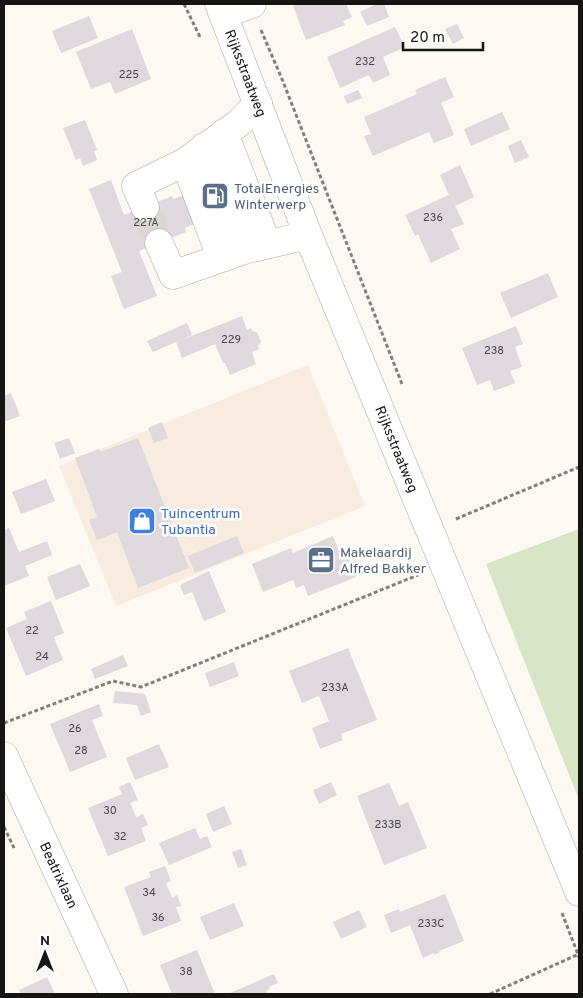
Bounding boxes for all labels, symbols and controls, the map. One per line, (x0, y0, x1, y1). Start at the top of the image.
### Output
scale bar (403, 20, 483, 52)
street label: Rijksstraatweg (220, 28, 269, 120)
text: 20 m (410, 29, 445, 48)
house number: 232 (355, 55, 375, 69)
house number: 225 (119, 68, 139, 82)
fuel station icon: TotalEnergies Winterwerp (200, 181, 230, 211)
place label: TotalEnergies Winterwerp (234, 181, 319, 214)
house number: 236 (423, 211, 443, 225)
house number: 227A (133, 216, 159, 230)
house number: 229 (221, 333, 241, 347)
house number: 238 (484, 344, 504, 358)
street label: Rijksstraatweg (370, 404, 421, 495)
shop icon: Tuincentrum Tubantia (127, 506, 157, 536)
place label: Tuincentrum Tubantia (161, 506, 240, 539)
office icon: Makelaardij Alfred Bakker (306, 545, 336, 575)
place label: Makelaardij Alfred Bakker (340, 545, 427, 578)
house number: 22 (25, 624, 39, 638)
house number: 24 (35, 650, 49, 664)
house number: 233A (321, 681, 349, 695)
house number: 26 (68, 722, 82, 736)
house number: 28 (74, 744, 88, 758)
house number: 30 (103, 804, 117, 818)
house number: 233B (374, 818, 402, 832)
house number: 32 (113, 830, 127, 844)
street label: Beatrixlaan (35, 840, 80, 912)
house number: 34 (142, 886, 156, 900)
house number: 36 (151, 911, 165, 925)
house number: 233C (418, 917, 444, 931)
north arrow (20, 928, 70, 978)
text: N (40, 933, 50, 950)
house number: 38 (179, 965, 193, 979)

